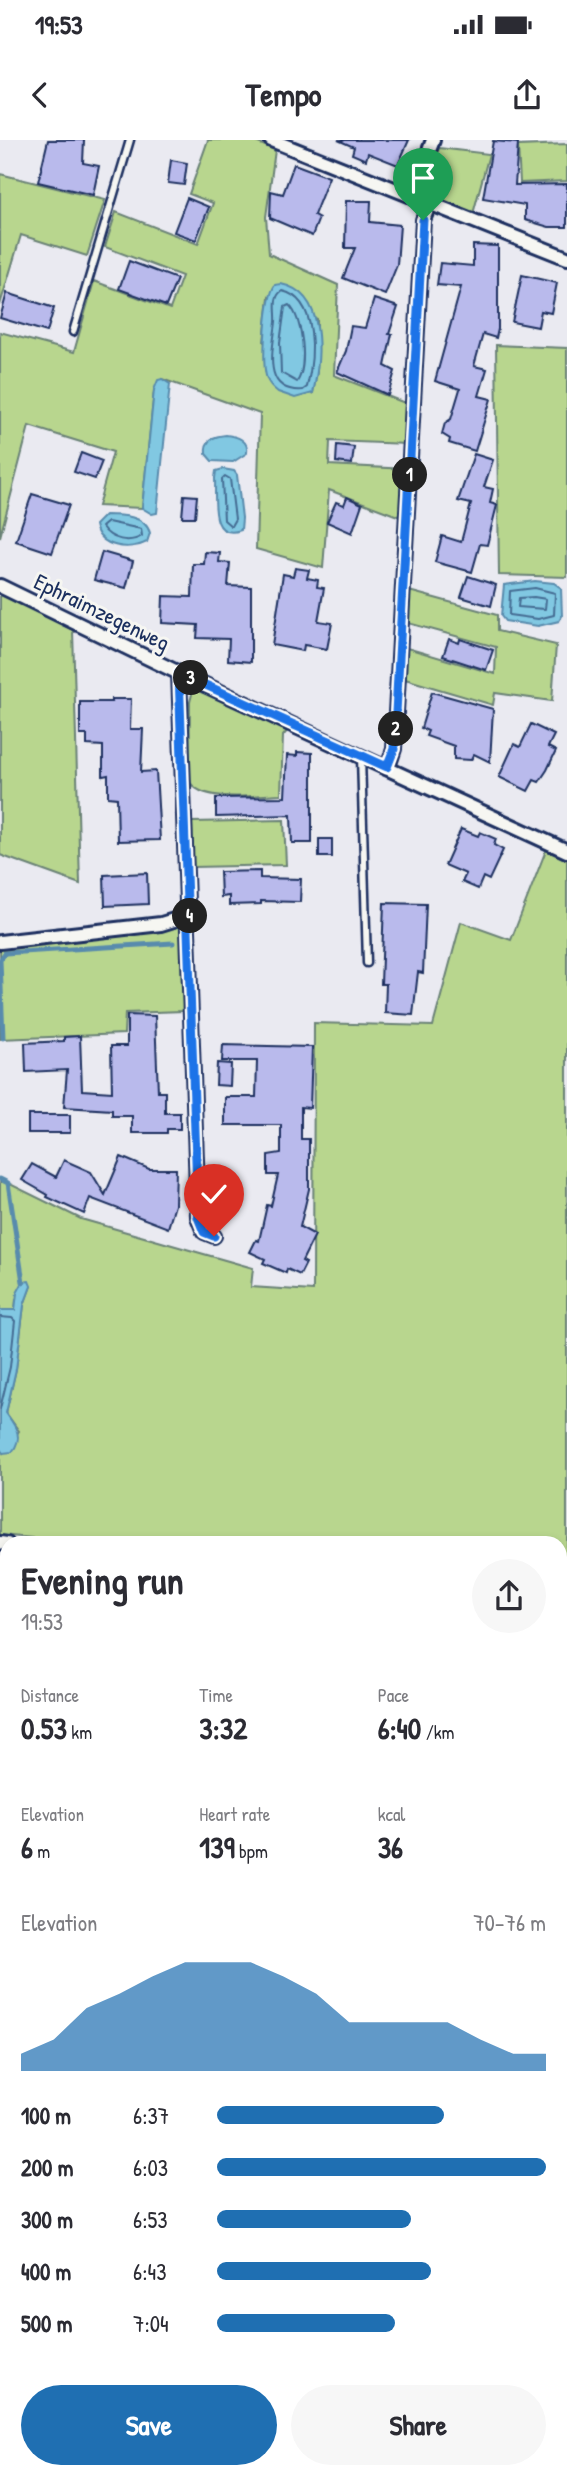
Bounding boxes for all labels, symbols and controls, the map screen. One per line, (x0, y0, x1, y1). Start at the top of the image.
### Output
text: 19:53 (35, 7, 83, 42)
text: Tempo (245, 73, 322, 116)
icon: back (21, 76, 59, 114)
icon: share (508, 76, 546, 114)
pin (393, 148, 453, 220)
icon: arrive (404, 159, 442, 197)
pin: 1 (392, 458, 428, 492)
text: 1 (406, 461, 413, 487)
street label: Ephraimzegenweg (29, 565, 175, 658)
pin: 3 (174, 660, 208, 696)
text: 3 (186, 664, 195, 690)
pin: 2 (378, 712, 414, 746)
text: 2 (391, 715, 400, 741)
pin: 4 (172, 898, 208, 934)
text: 4 (186, 902, 193, 928)
pin (184, 1164, 244, 1236)
icon: check (195, 1175, 233, 1213)
text: Evening run (21, 1554, 184, 1606)
button: share (472, 1559, 546, 1633)
text: 19:53 (21, 1606, 63, 1637)
text: Distance (21, 1682, 79, 1708)
text: Time (199, 1682, 233, 1708)
text: Pace (378, 1682, 409, 1708)
text: 0.53 (21, 1708, 67, 1748)
text: 3:32 (199, 1708, 247, 1748)
text: 6:40 (378, 1708, 421, 1748)
text: km (67, 1719, 92, 1745)
text: /km (421, 1719, 455, 1745)
text: Elevation (21, 1801, 84, 1827)
text: Heart rate (199, 1801, 270, 1827)
text: kcal (378, 1801, 405, 1827)
text: 6 (21, 1827, 33, 1867)
text: 139 (199, 1827, 235, 1867)
text: 36 (378, 1827, 403, 1867)
text: m (33, 1838, 50, 1864)
text: bpm (235, 1838, 268, 1864)
text: Elevation (21, 1907, 97, 1938)
text: 70–76 m (473, 1907, 546, 1938)
text: 100 m (21, 2100, 71, 2131)
text: 6:37 (133, 2100, 169, 2131)
text: 200 m (21, 2152, 73, 2183)
text: 6:03 (133, 2152, 168, 2183)
text: 300 m (21, 2204, 73, 2235)
text: 6:53 (133, 2204, 168, 2235)
text: 400 m (21, 2256, 71, 2287)
text: 6:43 (133, 2256, 166, 2287)
text: 500 m (21, 2308, 72, 2339)
text: 7:04 (133, 2308, 169, 2339)
button: Save (21, 2385, 277, 2465)
button: Share (291, 2385, 546, 2465)

